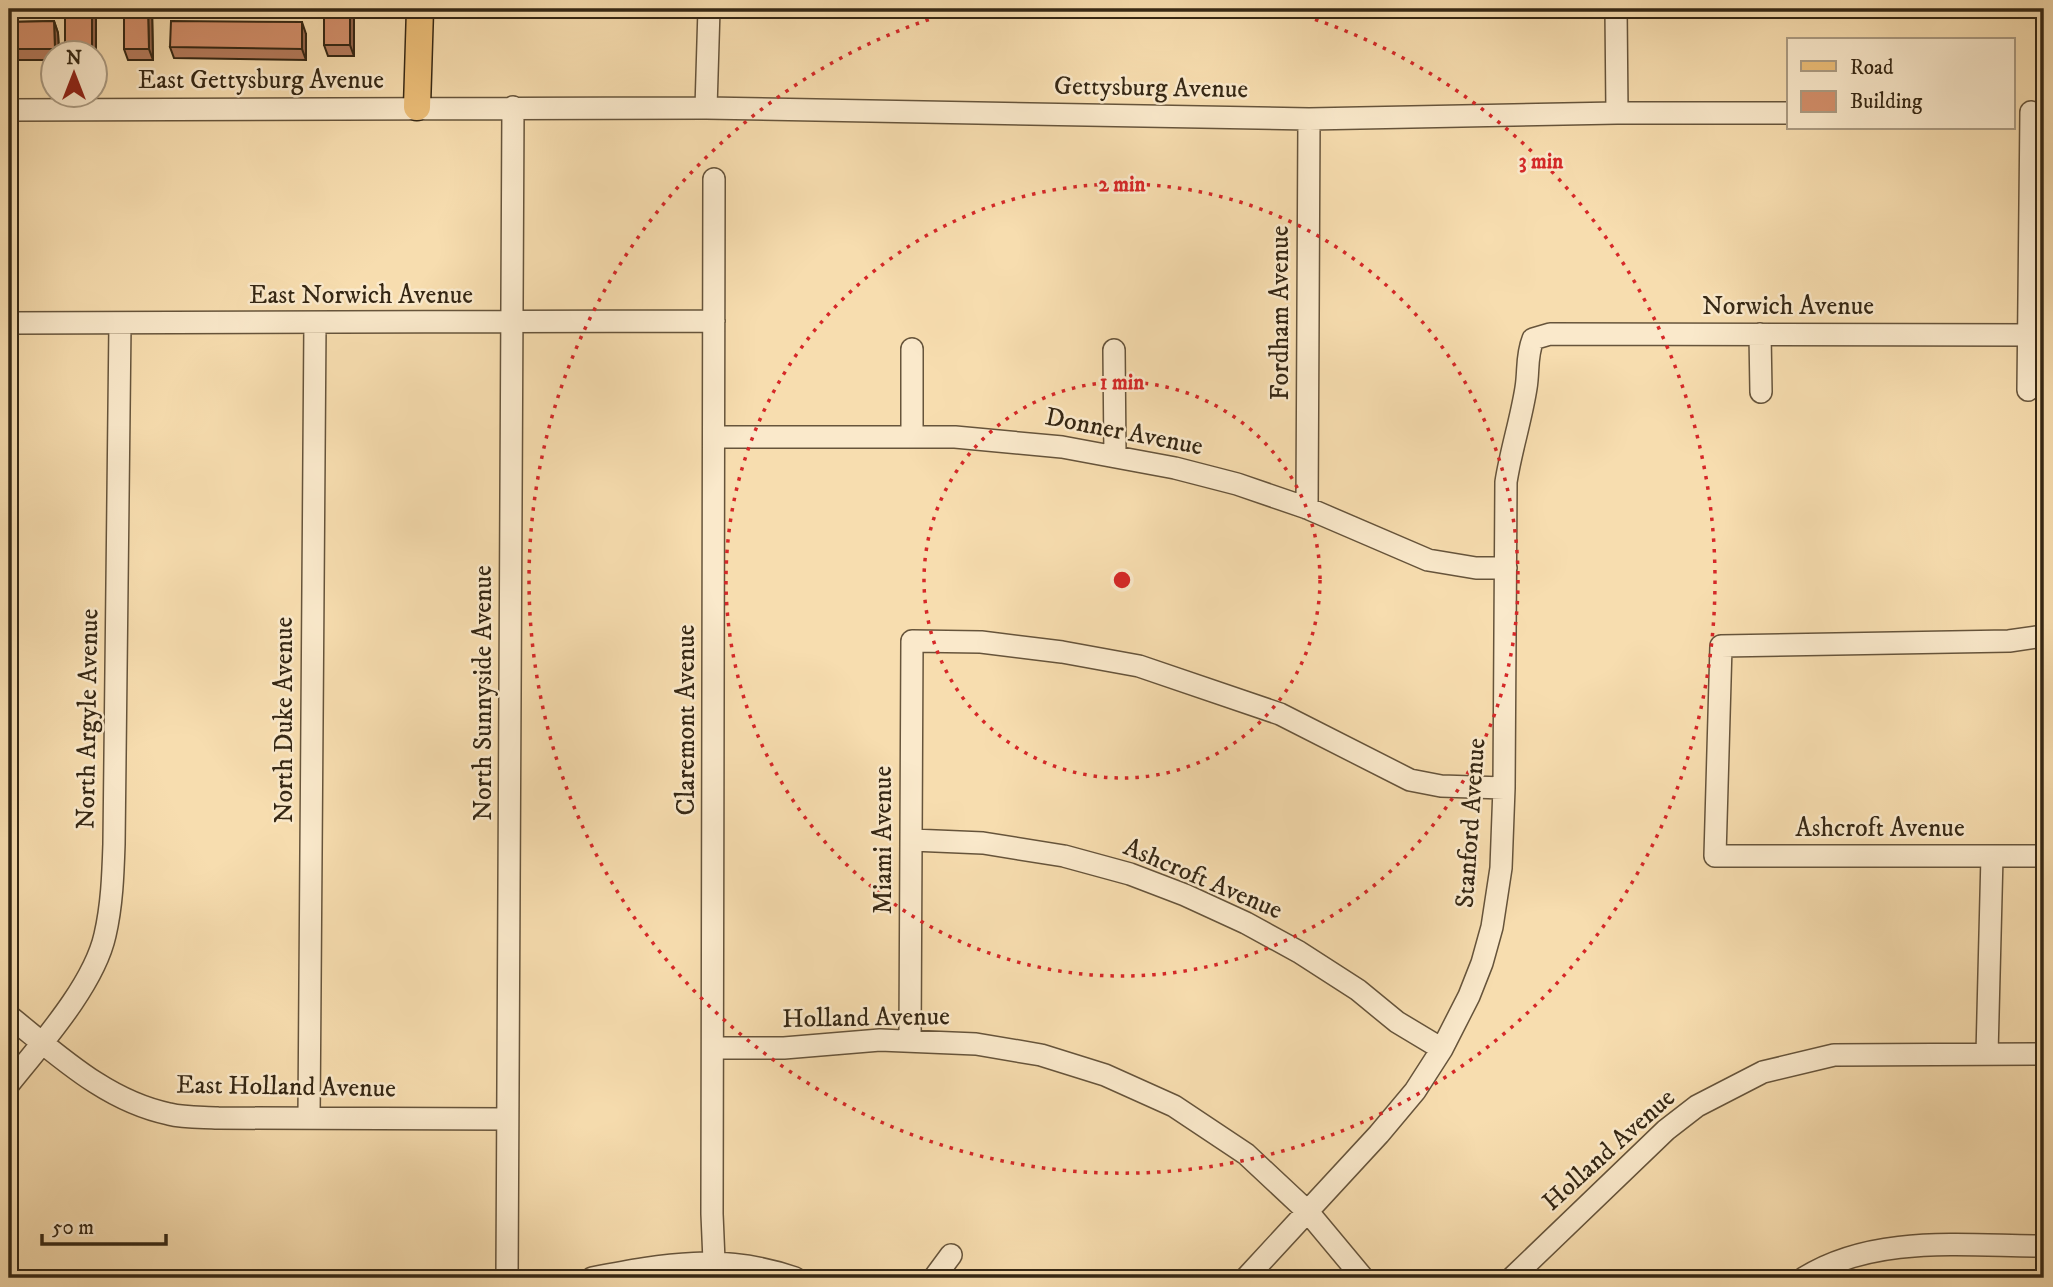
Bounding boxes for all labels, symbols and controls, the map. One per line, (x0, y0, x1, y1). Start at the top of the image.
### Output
north arrow (38, 38, 108, 108)
legend (1787, 38, 2014, 130)
text: N (66, 47, 82, 70)
text: Road (1850, 55, 1894, 81)
street label: East Gettysburg Avenue (138, 64, 384, 97)
street label: Gettysburg Avenue (1054, 70, 1248, 106)
text: Building (1850, 89, 1923, 115)
text: 3 min (1519, 149, 1564, 175)
text: 2 min (1099, 172, 1147, 198)
street label: Fordham Avenue (1264, 226, 1297, 400)
street label: East Norwich Avenue (249, 279, 473, 312)
street label: Norwich Avenue (1702, 290, 1874, 323)
text: 1 min (1100, 370, 1145, 396)
street label: Donner Avenue (1042, 401, 1206, 463)
street label: North Sunnyside Avenue (467, 565, 500, 821)
centre of rings (1110, 568, 1134, 592)
street label: North Argyle Avenue (70, 608, 106, 830)
street label: North Duke Avenue (268, 617, 301, 823)
street label: Claremont Avenue (670, 625, 703, 816)
street label: Stanford Avenue (1449, 737, 1493, 909)
street label: Miami Avenue (867, 766, 900, 914)
street label: Ashcroft Avenue (1795, 812, 1965, 845)
street label: Ashcroft Avenue (1119, 831, 1287, 927)
street label: Holland Avenue (782, 1000, 950, 1036)
street label: East Holland Avenue (176, 1069, 396, 1105)
street label: Holland Avenue (1536, 1082, 1682, 1218)
scale bar (42, 1203, 166, 1247)
text: 50 m (52, 1215, 94, 1241)

